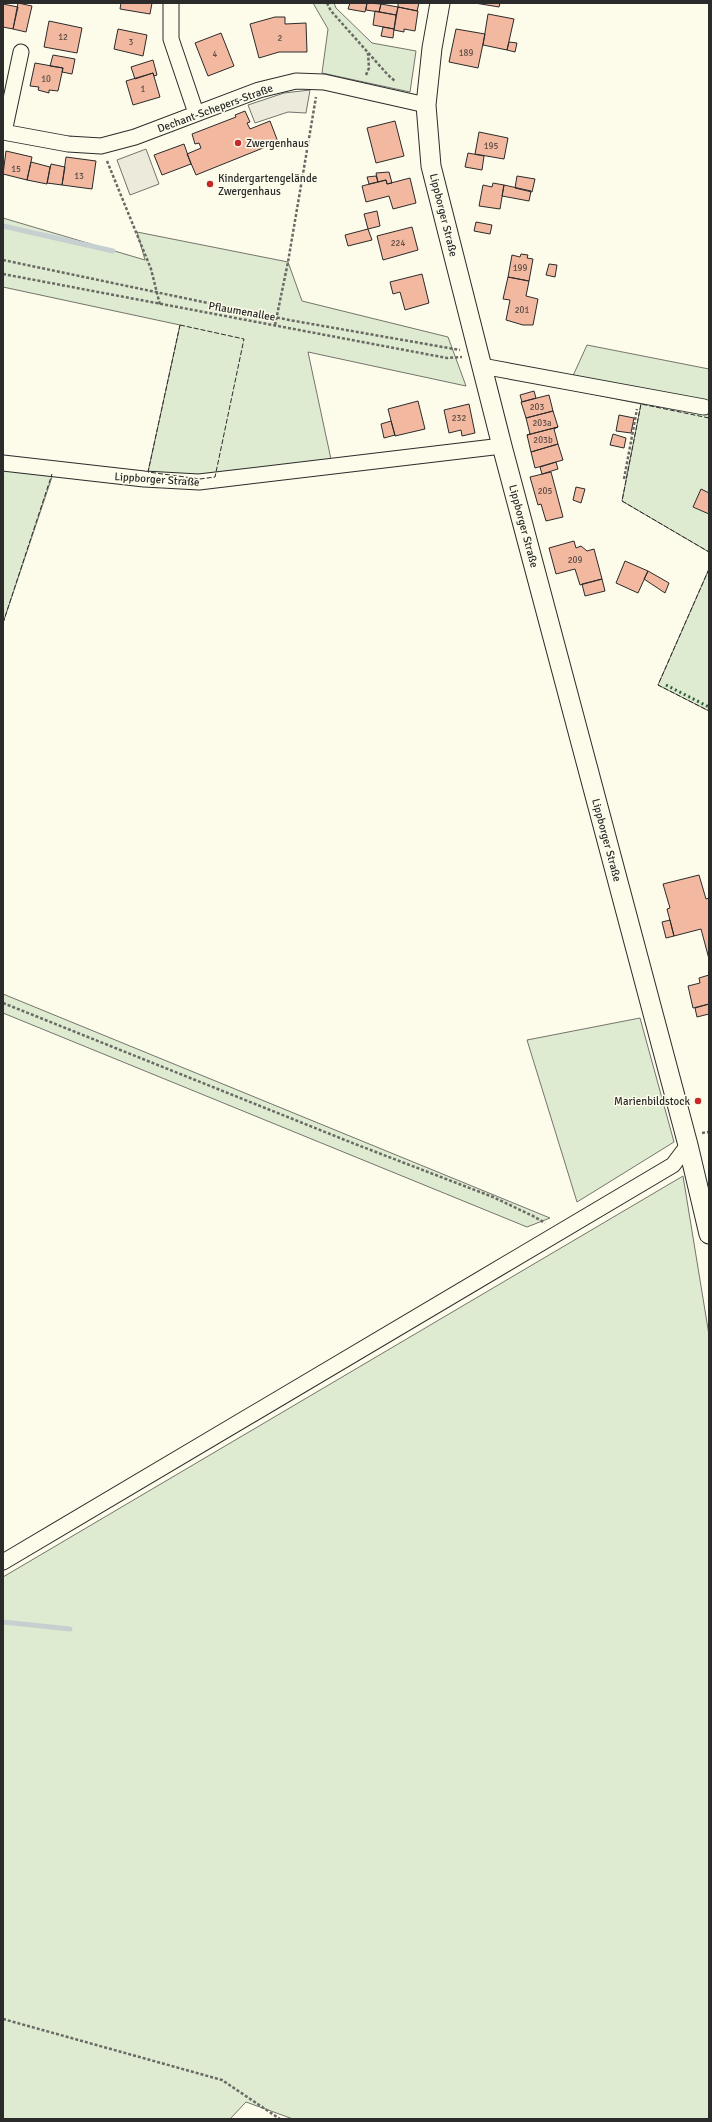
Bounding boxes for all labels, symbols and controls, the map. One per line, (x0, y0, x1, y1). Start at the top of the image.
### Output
house number: 12 (58, 32, 68, 43)
house number: 2 (278, 33, 283, 44)
house number: 3 (129, 37, 134, 48)
house number: 189 (459, 48, 473, 59)
house number: 4 (213, 49, 218, 60)
house number: 10 (41, 74, 51, 85)
street label: Dechant-Schepers-Straße (156, 82, 275, 135)
house number: 1 (141, 84, 146, 95)
place label: Zwergenhaus (246, 137, 309, 150)
marker: Zwergenhaus (233, 138, 243, 148)
house number: 195 (484, 141, 498, 152)
house number: 15 (11, 164, 21, 175)
house number: 13 (74, 171, 84, 182)
place label: Kindergartengelände Zwergenhaus (218, 172, 317, 198)
street label: Lippborger Straße (427, 172, 460, 258)
marker: Kindergartengelände Zwergenhaus (205, 179, 215, 189)
house number: 224 (391, 238, 405, 249)
house number: 199 (513, 263, 527, 274)
street label: Pflaumenallee (207, 299, 276, 324)
house number: 201 (515, 305, 529, 316)
house number: 203 (530, 402, 544, 413)
house number: 232 (452, 413, 466, 424)
house number: 203a (532, 418, 552, 429)
house number: 203b (533, 435, 553, 446)
street label: Lippborger Straße (114, 470, 200, 489)
street label: Lippborger Straße (506, 483, 541, 569)
house number: 205 (538, 486, 552, 497)
house number: 209 (568, 555, 582, 566)
street label: Lippborger Straße (589, 797, 624, 883)
place label: Marienbildstock (614, 1095, 690, 1108)
marker: Marienbildstock (693, 1096, 703, 1106)

